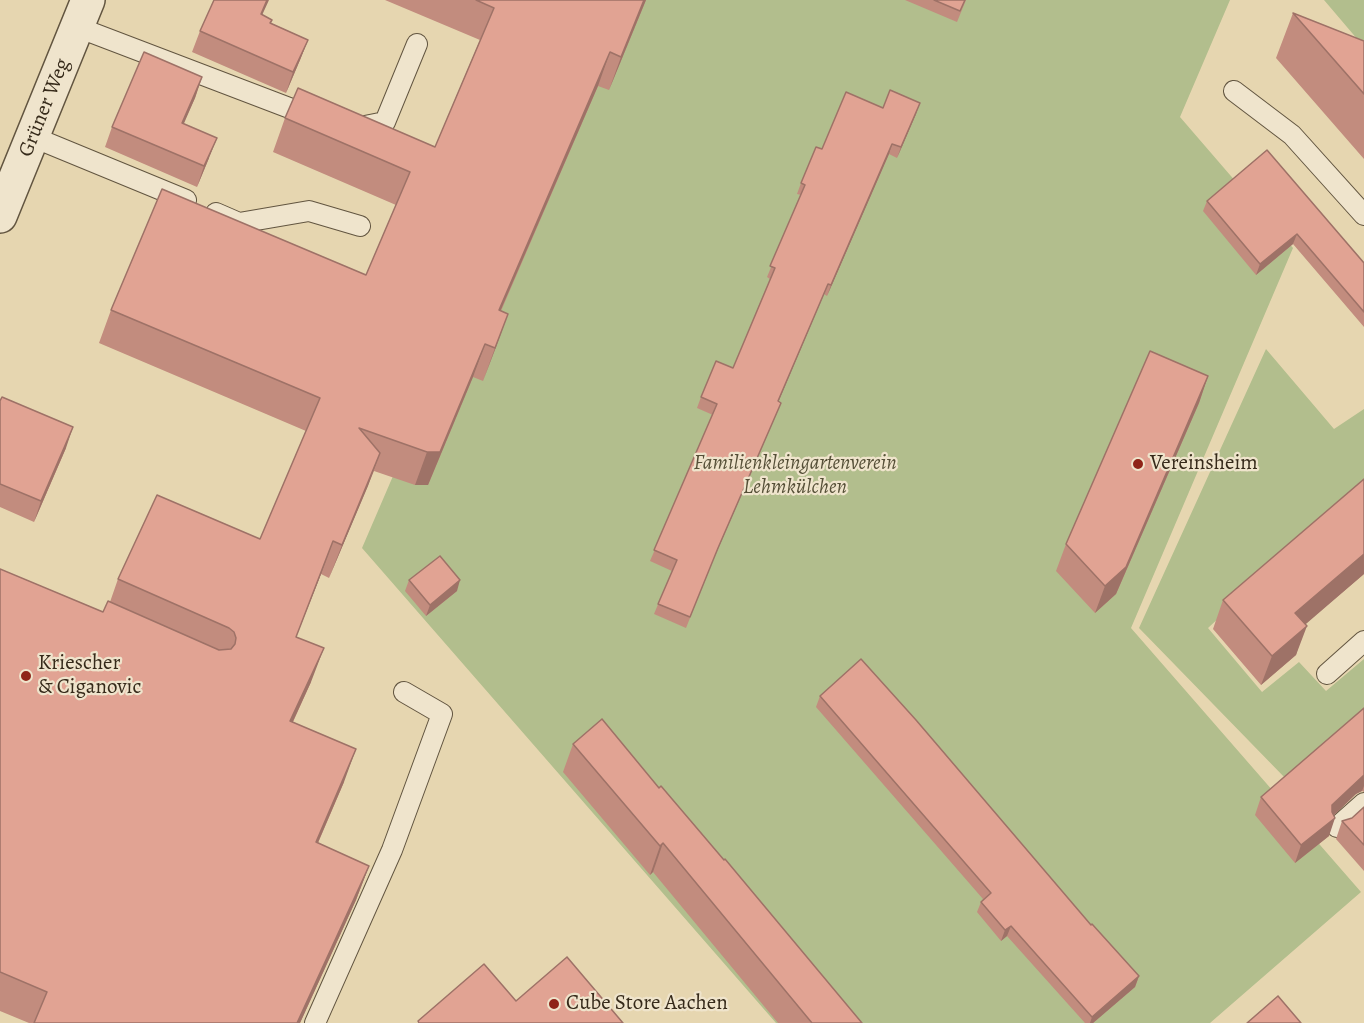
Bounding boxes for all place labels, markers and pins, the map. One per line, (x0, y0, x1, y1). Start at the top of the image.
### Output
place label: Vereinsheim (1150, 451, 1258, 477)
marker: Vereinsheim (1131, 457, 1145, 471)
place label: Kriescher & Ciganovic (38, 651, 141, 701)
marker: Kriescher & Ciganovic (19, 669, 33, 683)
place label: Cube Store Aachen (566, 991, 728, 1017)
marker: Cube Store Aachen (547, 997, 561, 1011)

